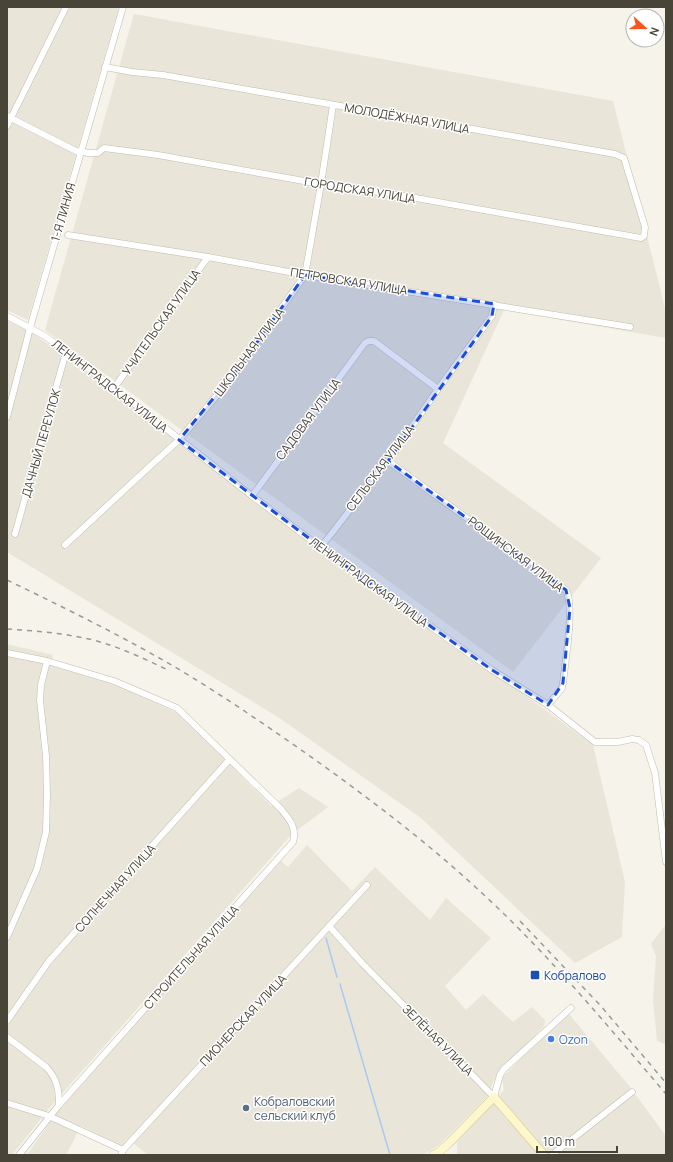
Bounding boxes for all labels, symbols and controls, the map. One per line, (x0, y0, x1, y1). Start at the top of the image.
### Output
north arrow (625, 8, 665, 48)
text: N (646, 25, 663, 38)
street label: МОЛОДЁЖНАЯ УЛИЦА (343, 99, 471, 137)
street label: ГОРОДСКАЯ УЛИЦА (303, 173, 417, 207)
street label: 1-Я ЛИНИЯ (47, 181, 79, 243)
street label: ПЕТРОВСКАЯ УЛИЦА (289, 263, 409, 299)
street label: УЧИТЕЛЬСКАЯ УЛИЦА (118, 265, 204, 378)
street label: ШКОЛЬНАЯ УЛИЦА (210, 304, 288, 400)
street label: ЛЕНИНГРАДСКАЯ УЛИЦА (48, 335, 172, 437)
street label: САДОВАЯ УЛИЦА (272, 374, 345, 463)
street label: ДАЧНЫЙ ПЕРЕУЛОК (17, 386, 65, 499)
street label: СЕЛЬСКАЯ УЛИЦА (342, 421, 418, 515)
street label: РОЩИНСКАЯ УЛИЦА (465, 512, 568, 596)
street label: ЛЕНИНГРАДСКАЯ УЛИЦА (306, 533, 432, 631)
street label: СОЛНЕЧНАЯ УЛИЦА (71, 840, 160, 936)
street label: СТРОИТЕЛЬНАЯ УЛИЦА (140, 901, 243, 1013)
place label: Кобралово (544, 967, 606, 984)
marker: Кобралово (529, 969, 541, 981)
street label: ПИОНЕРСКАЯ УЛИЦА (196, 970, 290, 1070)
street label: ЗЕЛЁНАЯ УЛИЦА (399, 1001, 478, 1080)
place label: Ozon (559, 1031, 588, 1048)
marker: Ozon (546, 1034, 556, 1044)
place label: Кобраловский сельский клуб (254, 1093, 336, 1124)
marker: Кобраловский сельский клуб (241, 1103, 251, 1113)
scale bar (537, 1128, 617, 1154)
text: 100 m (543, 1133, 575, 1150)

